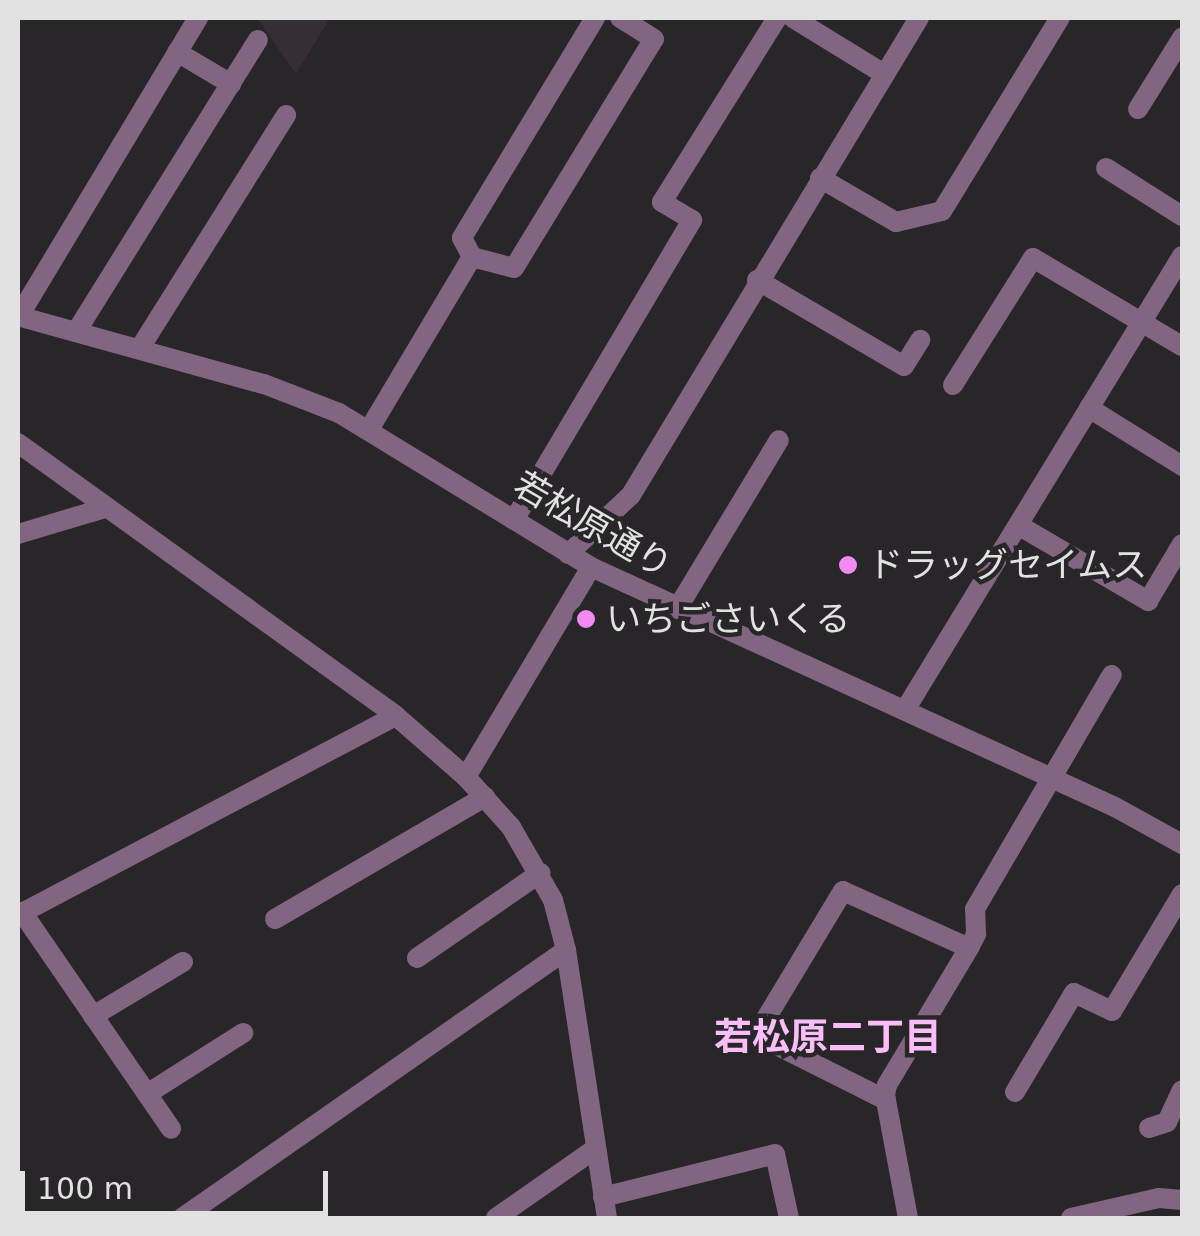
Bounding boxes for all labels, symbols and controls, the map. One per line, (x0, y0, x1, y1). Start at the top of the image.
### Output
street label: 若松原通り (507, 463, 679, 587)
place label: ドラッグセイムス (868, 544, 1148, 586)
marker: ドラッグセイムス (837, 554, 859, 576)
place label: いちごさいくる (606, 598, 851, 640)
marker: いちごさいくる (575, 608, 597, 630)
district label: 若松原二丁目 (714, 1015, 942, 1061)
scale bar (25, 1151, 332, 1213)
text: 100 m (37, 1171, 133, 1206)

